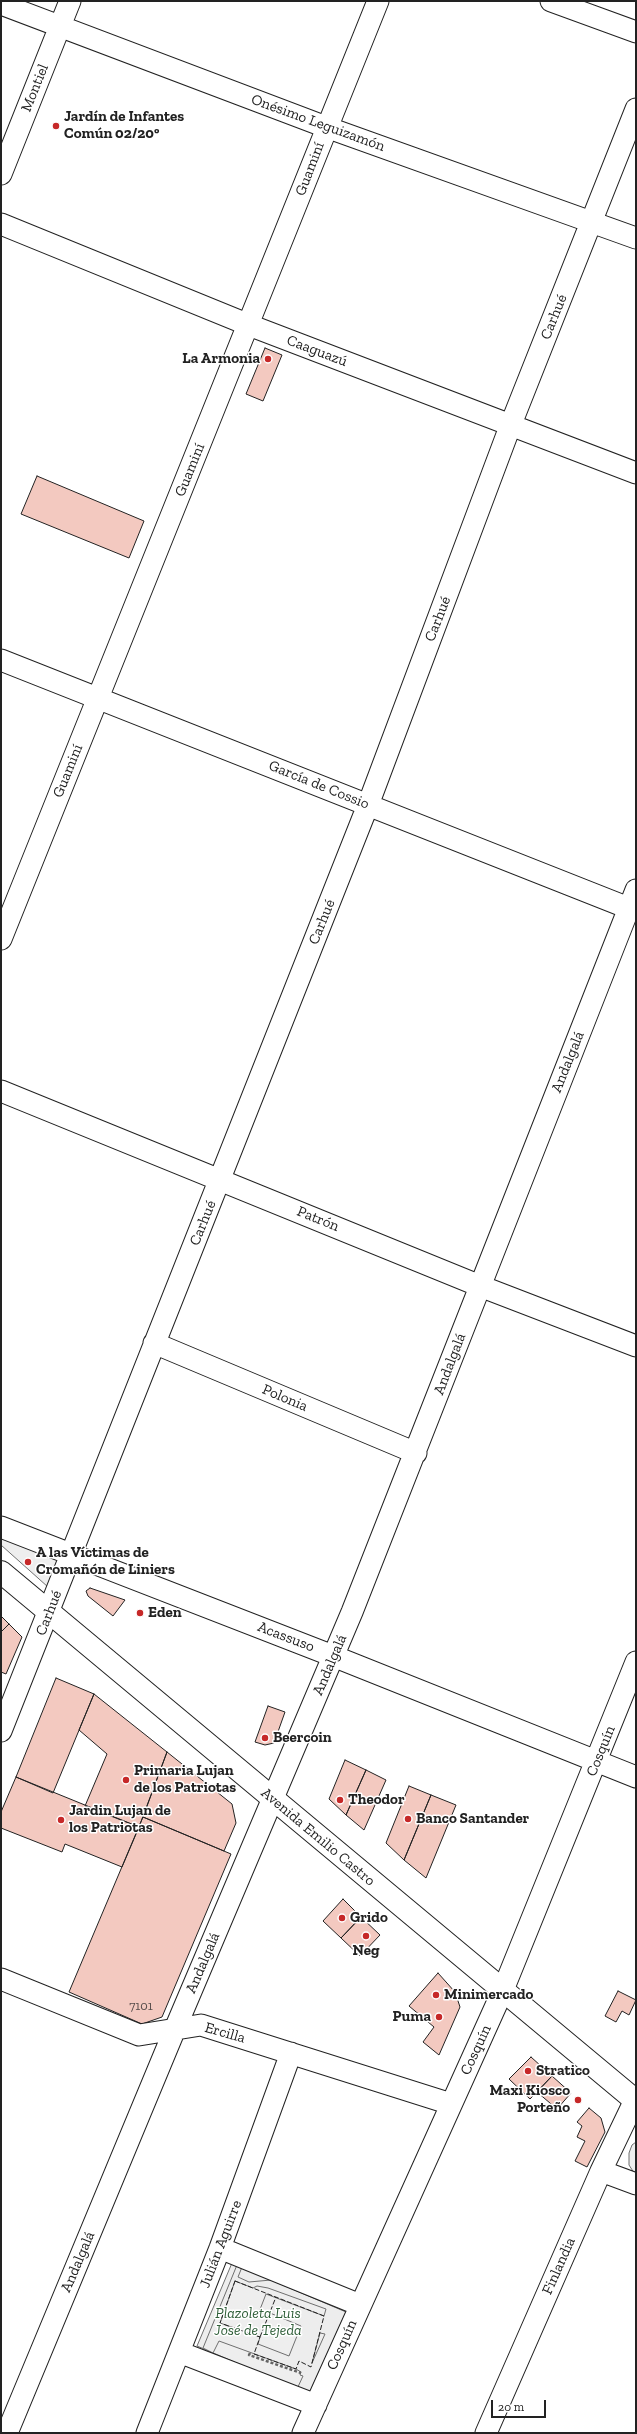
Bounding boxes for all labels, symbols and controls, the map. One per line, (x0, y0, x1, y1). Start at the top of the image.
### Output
street label: Montiel (17, 61, 53, 115)
street label: Onésimo Leguizamón (249, 90, 387, 156)
place label: Jardín de Infantes Común 02/20° (64, 108, 184, 143)
marker: Jardín de Infantes Común 02/20° (51, 121, 61, 131)
street label: Guaminí (292, 140, 328, 198)
street label: Carhué (537, 292, 571, 342)
street label: Caaguazú (284, 331, 350, 371)
place label: La Armonia (182, 350, 260, 368)
marker: La Armonia (263, 354, 273, 364)
street label: Guaminí (171, 441, 209, 499)
street label: Carhué (421, 594, 455, 644)
street label: Guaminí (49, 742, 87, 800)
street label: García de Cossio (266, 757, 372, 813)
street label: Carhué (305, 897, 339, 947)
street label: Andalgalá (548, 1029, 588, 1095)
street label: Carhué (186, 1198, 220, 1248)
street label: Patrón (294, 1202, 342, 1236)
street label: Andalgalá (430, 1331, 470, 1397)
street label: Polonia (260, 1380, 310, 1416)
place label: A las Víctimas de Cromañón de Liniers (36, 1544, 175, 1579)
marker: A las Víctimas de Cromañón de Liniers (23, 1557, 33, 1567)
street label: Carhué (32, 1588, 66, 1638)
place label: Eden (148, 1604, 182, 1622)
marker: Eden (135, 1608, 145, 1618)
street label: Acassuso (255, 1618, 317, 1656)
street label: Andalgalá (309, 1632, 351, 1698)
street label: Cosquín (583, 1723, 619, 1779)
place label: Beercoin (273, 1729, 332, 1747)
marker: Beercoin (260, 1733, 270, 1743)
place label: Primaria Lujan de los Patriotas (134, 1762, 236, 1797)
marker: Primaria Lujan de los Patriotas (121, 1775, 131, 1785)
street label: Avenida Emilio Castro (257, 1784, 379, 1890)
place label: Theodor (348, 1791, 405, 1809)
marker: Theodor (335, 1795, 345, 1805)
place label: Jardin Lujan de los Patriotas (69, 1802, 171, 1837)
place label: Banco Santander (416, 1810, 529, 1828)
marker: Banco Santander (403, 1814, 413, 1824)
marker: Jardin Lujan de los Patriotas (56, 1815, 66, 1825)
place label: Grido (350, 1909, 388, 1927)
marker: Grido (337, 1913, 347, 1923)
street label: Andalgalá (182, 1930, 224, 1996)
marker: Neg (361, 1931, 371, 1941)
place label: Neg (353, 1942, 379, 1960)
place label: Minimercado (444, 1986, 533, 2004)
marker: Minimercado (431, 1990, 441, 2000)
house number: 7101 (129, 1998, 153, 2014)
place label: Puma (393, 2008, 431, 2026)
marker: Puma (434, 2012, 444, 2022)
street label: Ercilla (203, 2019, 247, 2047)
street label: Cosquín (457, 2022, 495, 2078)
place label: Stratico (536, 2062, 590, 2080)
marker: Stratico (523, 2066, 533, 2076)
place label: Maxi Kiosco Porteño (489, 2082, 570, 2117)
marker: Maxi Kiosco Porteño (573, 2095, 583, 2105)
street label: Julián Aguirre (196, 2198, 246, 2290)
street label: Andalgalá (57, 2229, 99, 2295)
street label: Finlandia (538, 2235, 580, 2297)
park label: Plazoleta Luis José de Tejeda (214, 2305, 302, 2340)
street label: Cosquín (323, 2317, 361, 2373)
scale bar (493, 2392, 548, 2418)
text: 20 m (498, 2400, 524, 2414)

